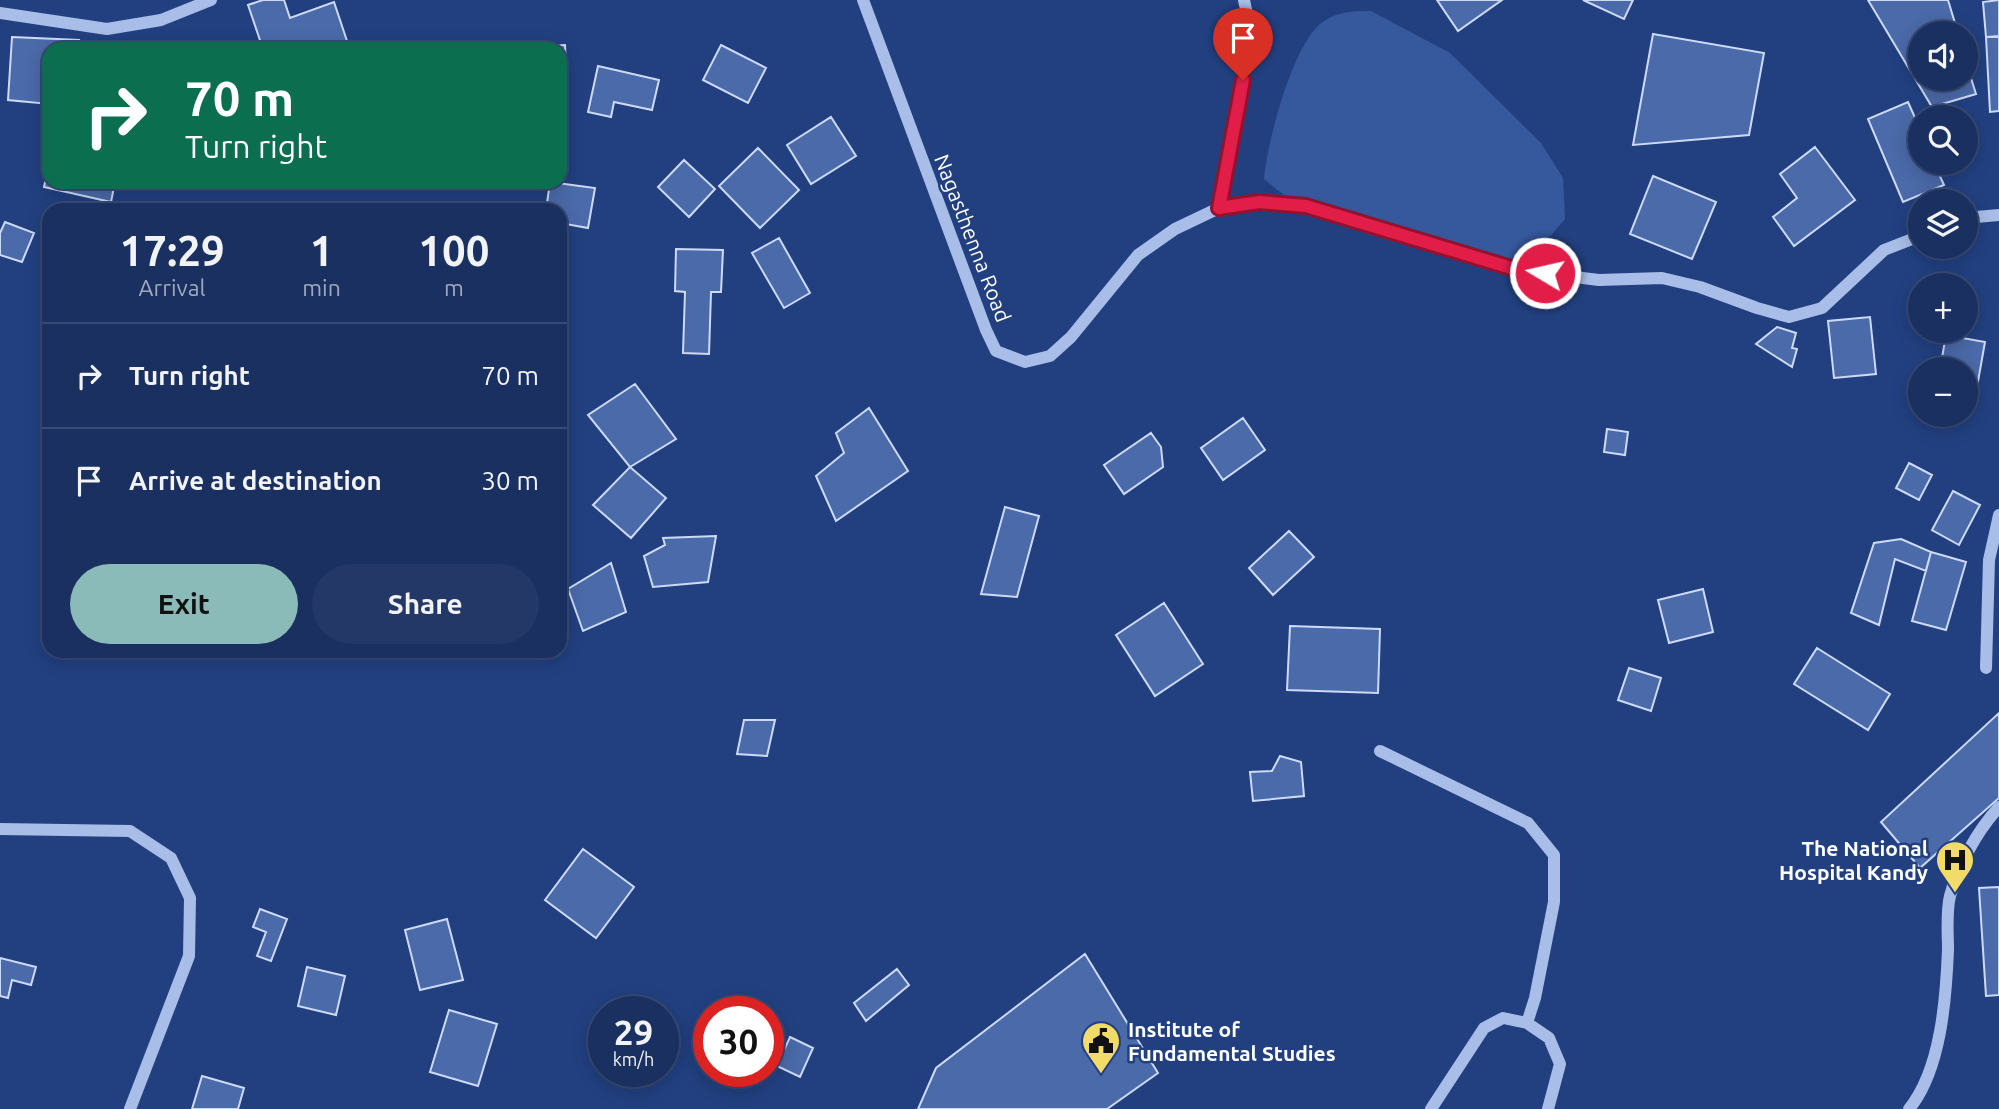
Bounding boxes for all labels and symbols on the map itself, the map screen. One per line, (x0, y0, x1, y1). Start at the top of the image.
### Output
pin (1213, 8, 1273, 80)
street label: Nagasthenna Road (930, 151, 1016, 325)
position arrow (1508, 236, 1582, 310)
place label: The National Hospital Kandy (1779, 836, 1928, 884)
hospital icon: The National Hospital Kandy (1934, 839, 1976, 894)
speed limit sign: 30 (693, 996, 784, 1087)
place label: Institute of Fundamental Studies (1128, 1017, 1336, 1065)
public building icon: Institute of Fundamental Studies (1080, 1020, 1122, 1075)

